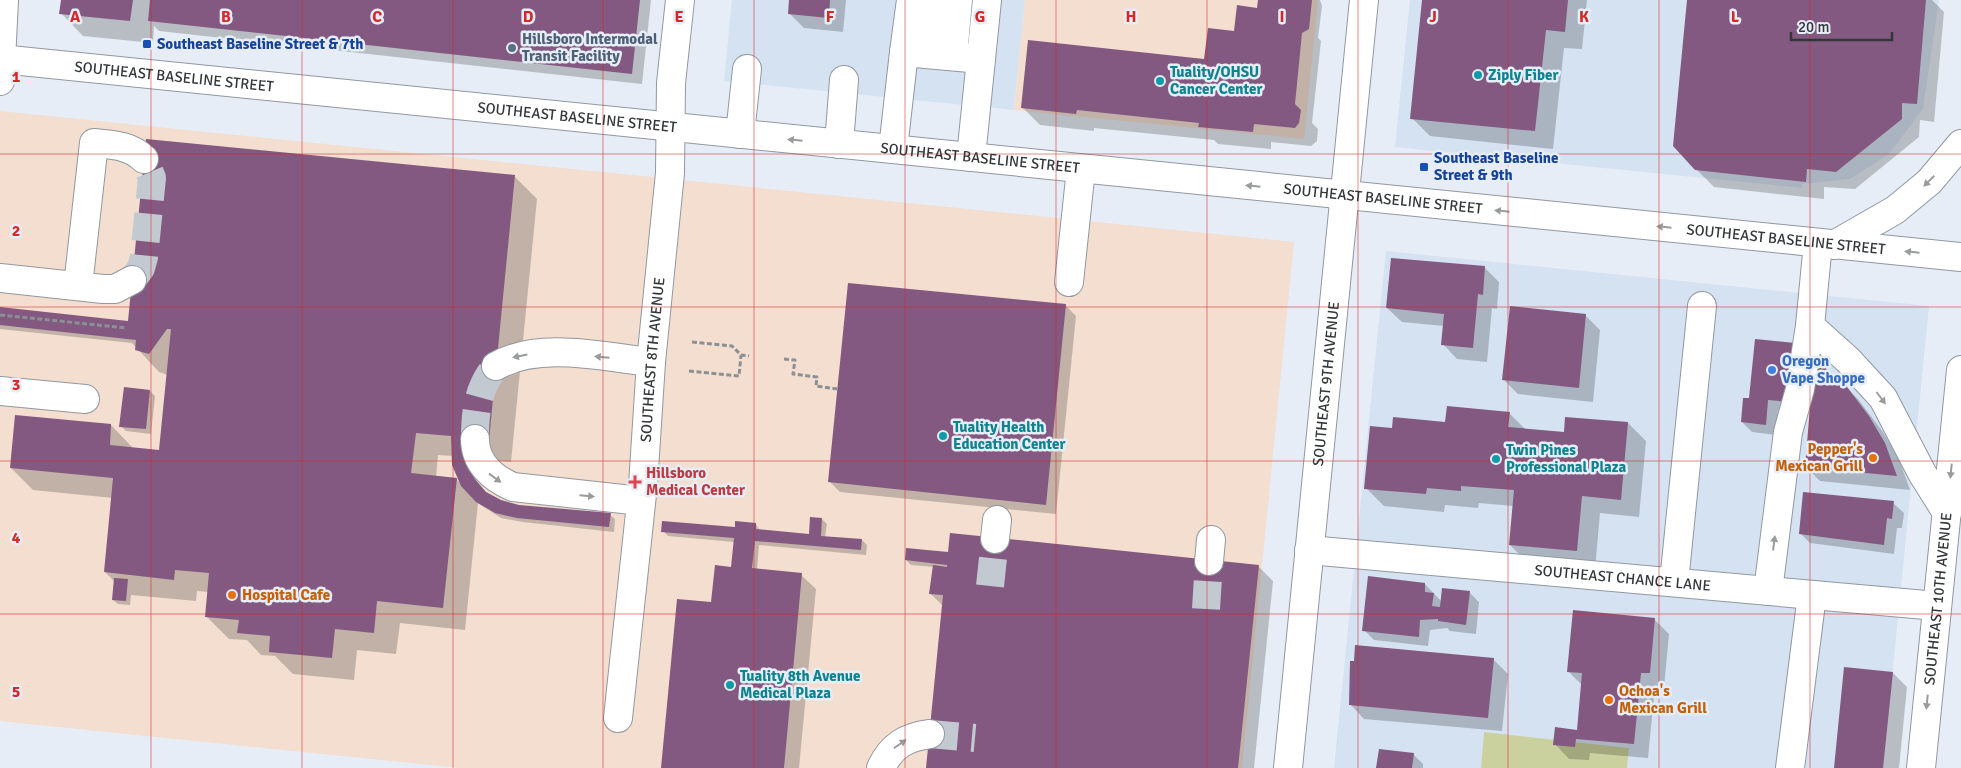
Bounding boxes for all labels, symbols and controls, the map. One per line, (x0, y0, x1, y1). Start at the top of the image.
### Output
text: A (70, 7, 81, 27)
text: B (221, 7, 231, 27)
text: C (372, 7, 382, 27)
text: D (523, 7, 534, 27)
text: E (674, 7, 684, 27)
text: F (826, 7, 835, 27)
text: G (975, 7, 985, 27)
text: H (1126, 7, 1136, 27)
text: I (1279, 7, 1285, 27)
text: J (1429, 7, 1437, 27)
text: K (1579, 7, 1589, 27)
text: L (1731, 7, 1740, 27)
scale bar (1791, 10, 1892, 42)
text: 20 m (1798, 18, 1829, 36)
place label: Hillsboro Intermodal Transit Facility (522, 30, 658, 65)
place label: Southeast Baseline Street & 7th (157, 35, 363, 53)
marker: Southeast Baseline Street & 7th (141, 38, 153, 50)
marker: Hillsboro Intermodal Transit Facility (506, 42, 518, 54)
street label: SOUTHEAST BASELINE STREET (74, 58, 275, 96)
place label: Tuality/OHSU Cancer Center (1170, 63, 1262, 98)
place label: Ziply Fiber (1488, 66, 1558, 84)
text: 1 (12, 67, 21, 87)
marker: Ziply Fiber (1472, 69, 1484, 81)
marker: Tuality/OHSU Cancer Center (1154, 75, 1166, 87)
street label: SOUTHEAST BASELINE STREET (477, 98, 678, 136)
one-way arrow (787, 136, 803, 144)
street label: SOUTHEAST BASELINE STREET (880, 139, 1081, 177)
place label: Southeast Baseline Street & 9th (1434, 149, 1559, 184)
marker: Southeast Baseline Street & 9th (1418, 161, 1430, 173)
one-way arrow (1923, 175, 1935, 187)
street label: SOUTHEAST BASELINE STREET (1283, 180, 1484, 218)
one-way arrow (1245, 182, 1261, 190)
one-way arrow (1494, 207, 1510, 215)
street label: SOUTHEAST BASELINE STREET (1686, 220, 1887, 258)
text: 2 (12, 221, 20, 241)
one-way arrow (1655, 223, 1671, 231)
one-way arrow (1904, 248, 1920, 256)
street label: SOUTHEAST 8TH AVENUE (637, 276, 668, 443)
street label: SOUTHEAST 9TH AVENUE (1309, 301, 1343, 467)
one-way arrow (512, 352, 527, 360)
place label: Oregon Vape Shoppe (1782, 352, 1865, 387)
one-way arrow (594, 353, 610, 361)
marker: Oregon Vape Shoppe (1766, 364, 1778, 376)
text: 3 (12, 375, 20, 395)
one-way arrow (1876, 391, 1887, 404)
place label: Tuality Health Education Center (953, 418, 1066, 453)
marker: Tuality Health Education Center (937, 430, 949, 442)
place label: Pepper's Mexican Grill (1775, 440, 1863, 475)
place label: Twin Pines Professional Plaza (1506, 441, 1627, 476)
marker: Pepper's Mexican Grill (1867, 452, 1879, 464)
marker: Twin Pines Professional Plaza (1490, 453, 1502, 465)
one-way arrow (1947, 463, 1955, 479)
place label: Hillsboro Medical Center (646, 464, 745, 499)
one-way arrow (488, 472, 501, 483)
marker: Hillsboro Medical Center (628, 475, 642, 489)
one-way arrow (579, 492, 595, 500)
street label: SOUTHEAST 10TH AVENUE (1920, 512, 1956, 686)
text: 4 (12, 528, 21, 548)
one-way arrow (1770, 534, 1778, 550)
street label: SOUTHEAST CHANCE LANE (1534, 561, 1712, 595)
place label: Hospital Cafe (242, 586, 330, 604)
marker: Hospital Cafe (226, 589, 238, 601)
place label: Tuality 8th Avenue Medical Plaza (740, 667, 861, 702)
marker: Tuality 8th Avenue Medical Plaza (724, 679, 736, 691)
text: 5 (12, 682, 20, 702)
place label: Ochoa's Mexican Grill (1619, 682, 1707, 717)
marker: Ochoa's Mexican Grill (1603, 694, 1615, 706)
one-way arrow (1923, 694, 1931, 710)
one-way arrow (893, 739, 907, 749)

